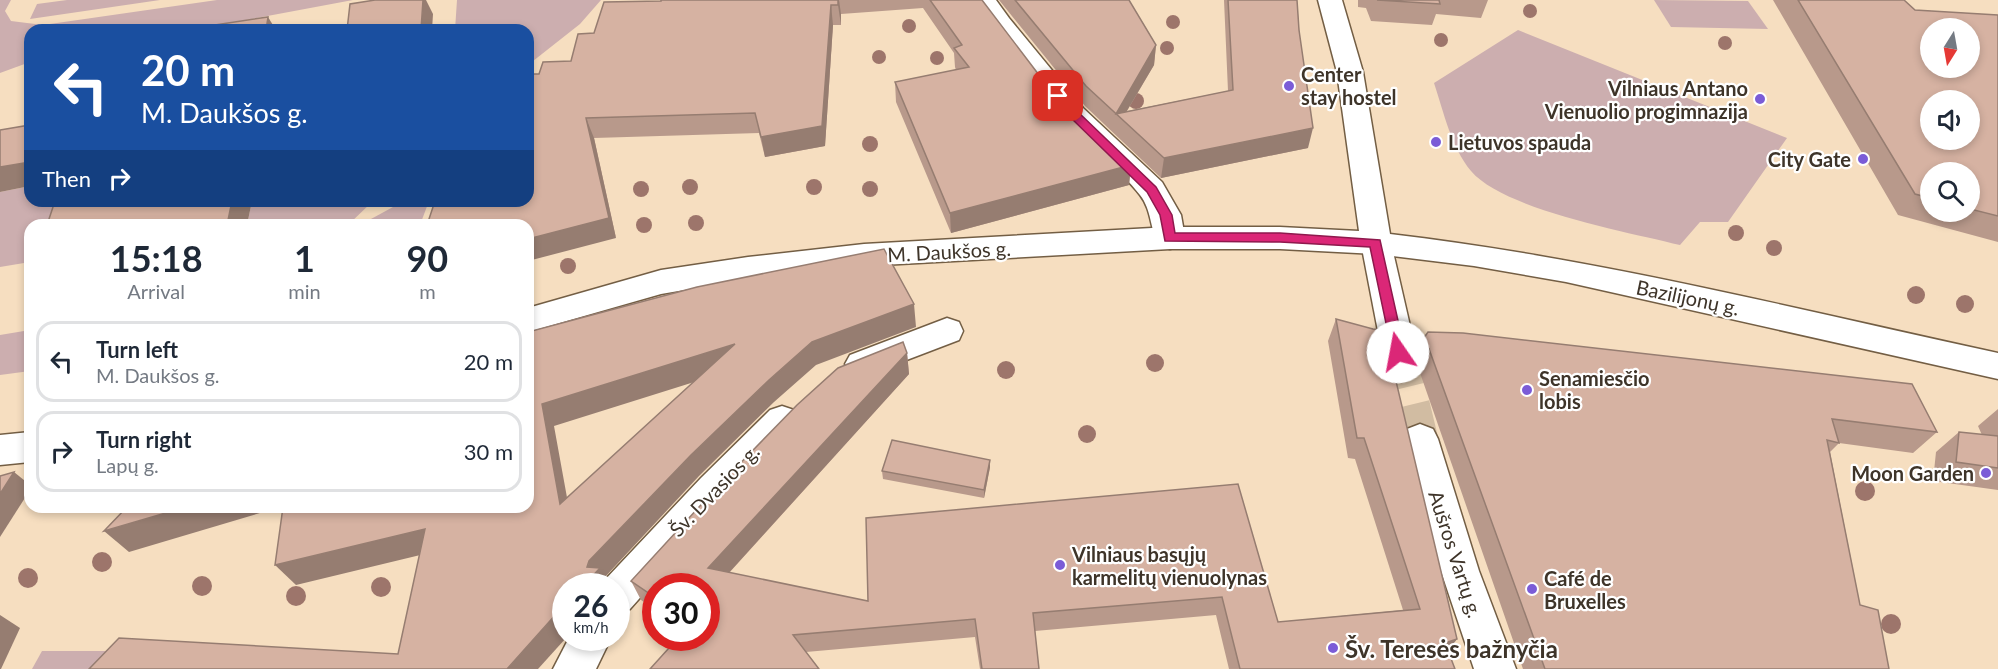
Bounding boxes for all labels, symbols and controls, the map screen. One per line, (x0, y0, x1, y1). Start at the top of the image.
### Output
north arrow (1920, 18, 1980, 78)
map controls (1920, 18, 1980, 222)
text: 20 m (141, 45, 235, 95)
icon: left (42, 48, 120, 126)
place label: Center stay hostel (1301, 62, 1397, 109)
pin (1032, 70, 1083, 121)
place label: Vilniaus Antano Vienuolio progimnazija (1544, 76, 1748, 123)
icon: arrive (1041, 79, 1074, 112)
marker: Center stay hostel (1282, 79, 1296, 93)
button: sound (1920, 90, 1980, 150)
marker: Vilniaus Antano Vienuolio progimnazija (1753, 92, 1767, 106)
text: M. Daukšos g. (141, 96, 308, 129)
place label: Lietuvos spauda (1448, 130, 1591, 154)
marker: Lietuvos spauda (1429, 135, 1443, 149)
place label: City Gate (1768, 147, 1851, 171)
marker: City Gate (1856, 152, 1870, 166)
icon: right (103, 162, 136, 195)
button: search (1920, 162, 1980, 222)
text: Then (42, 165, 91, 192)
text: 15:18 (110, 236, 203, 280)
text: 1 (294, 236, 315, 280)
text: 90 (406, 236, 448, 280)
street label: M. Daukšos g. (887, 236, 1011, 266)
street label: Bazilijonų g. (1634, 274, 1742, 320)
text: Arrival (127, 279, 185, 303)
text: min (288, 279, 321, 303)
text: m (419, 279, 436, 303)
position arrow (1366, 320, 1430, 384)
text: Turn left (96, 336, 178, 363)
icon: left (45, 345, 78, 378)
text: 20 m (464, 348, 513, 375)
text: M. Daukšos g. (96, 363, 220, 387)
place label: Senamiesčio lobis (1539, 366, 1650, 413)
marker: Senamiesčio lobis (1520, 383, 1534, 397)
text: Turn right (96, 426, 191, 453)
icon: right (45, 435, 78, 468)
text: 30 m (464, 438, 513, 465)
street label: Šv. Dvasios g. (664, 439, 764, 541)
text: Lapų g. (96, 453, 159, 477)
place label: Moon Garden (1851, 461, 1974, 485)
marker: Moon Garden (1979, 466, 1993, 480)
street label: Aušros Vartų g. (1424, 487, 1488, 621)
place label: Vilniaus basųjų karmelitų vienuolynas (1071, 542, 1267, 589)
marker: Vilniaus basųjų karmelitų vienuolynas (1053, 558, 1067, 572)
place label: Café de Bruxelles (1544, 566, 1626, 613)
speed limit sign: 30 (642, 573, 720, 651)
marker: Café de Bruxelles (1525, 582, 1539, 596)
text: 26 (574, 587, 608, 623)
text: km/h (573, 618, 609, 636)
place label: Šv. Teresės bažnyčia (1345, 634, 1558, 663)
marker: Šv. Teresės bažnyčia (1326, 641, 1340, 655)

